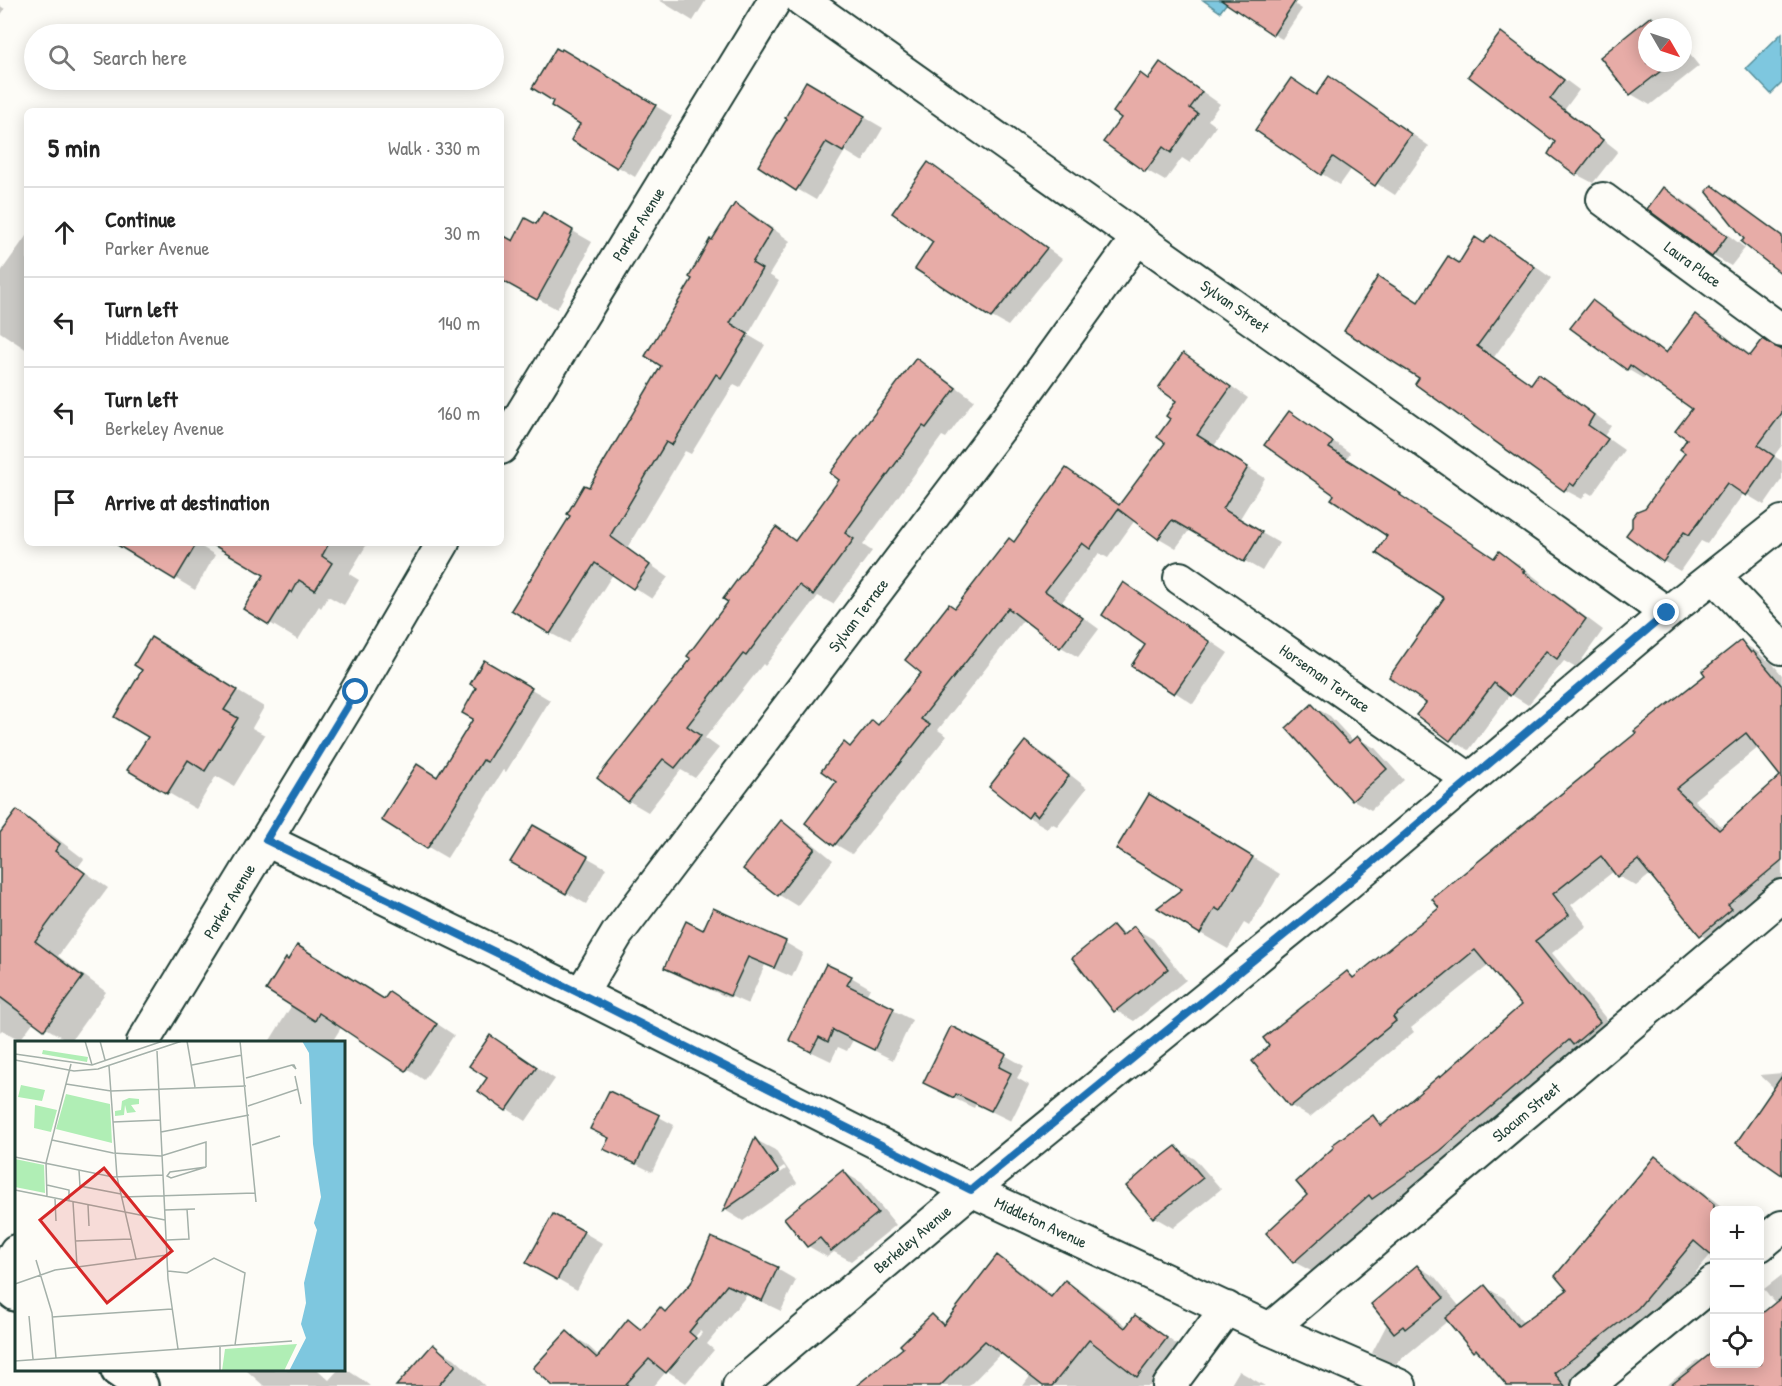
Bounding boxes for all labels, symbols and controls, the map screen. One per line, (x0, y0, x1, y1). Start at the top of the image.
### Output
north arrow (1638, 18, 1692, 72)
search box (24, 24, 504, 90)
icon: search (45, 41, 78, 74)
text: Search here (93, 42, 187, 72)
text: 5 min (48, 130, 100, 165)
text: Walk · 330 m (388, 134, 480, 161)
street label: Parker Avenue (607, 182, 670, 265)
text: Continue (105, 204, 176, 234)
icon: ahead (48, 216, 81, 249)
text: 30 m (444, 219, 480, 246)
text: Parker Avenue (105, 234, 209, 261)
street label: Laura Place (1660, 236, 1726, 293)
street label: Sylvan Street (1196, 274, 1274, 338)
text: Turn left (105, 294, 178, 324)
icon: left (48, 306, 81, 339)
text: 140 m (438, 309, 480, 336)
text: Middleton Avenue (105, 324, 230, 351)
text: Turn left (105, 384, 178, 414)
icon: left (48, 396, 81, 429)
text: 160 m (438, 399, 480, 426)
text: Berkeley Avenue (105, 414, 224, 441)
icon: arrive (48, 486, 81, 519)
text: Arrive at destination (105, 487, 270, 517)
street label: Sylvan Terrace (823, 573, 893, 656)
route end (1653, 599, 1679, 625)
street label: Horseman Terrace (1275, 639, 1375, 718)
route start (342, 678, 368, 704)
street label: Parker Avenue (198, 859, 260, 942)
inset map (15, 1041, 345, 1371)
street label: Slocum Street (1487, 1077, 1565, 1147)
street label: Middleton Avenue (991, 1191, 1091, 1253)
street label: Berkeley Avenue (868, 1200, 956, 1278)
map controls (1710, 1206, 1764, 1368)
button: + (1710, 1206, 1764, 1260)
button: − (1710, 1260, 1764, 1314)
button: locate (1710, 1314, 1764, 1368)

